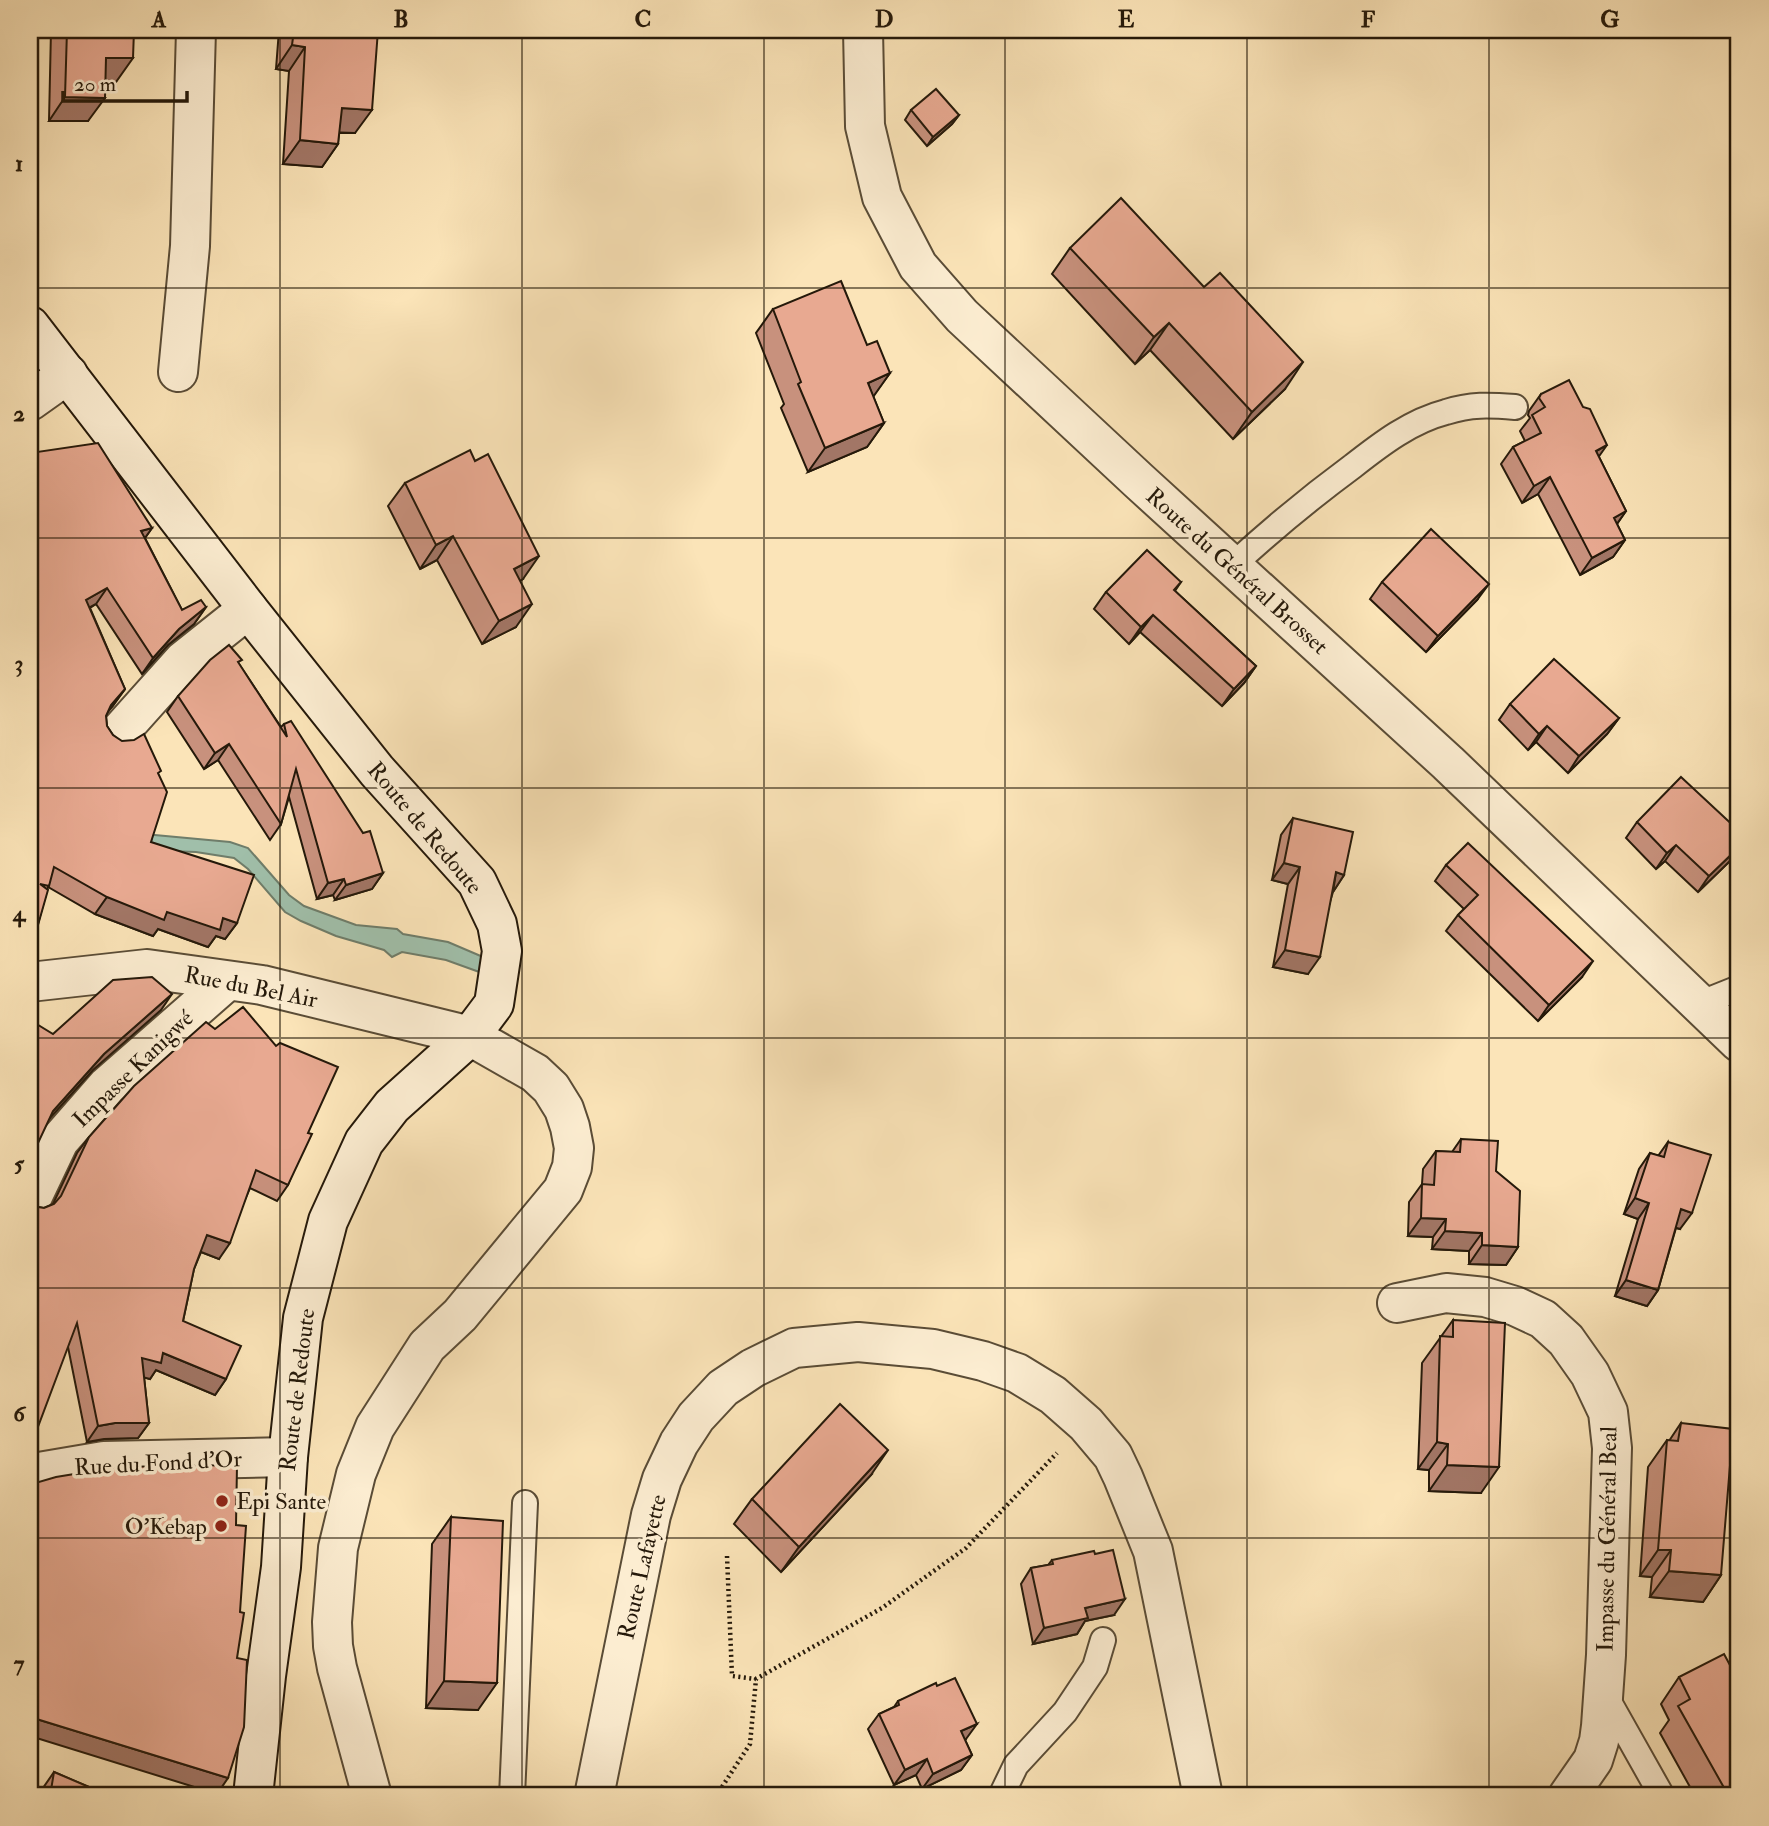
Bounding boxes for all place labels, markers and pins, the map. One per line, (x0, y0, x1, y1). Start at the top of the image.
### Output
place label: Epi Sante (236, 1487, 326, 1517)
marker: Epi Sante (214, 1493, 230, 1509)
place label: O'Kebap (125, 1512, 207, 1542)
marker: O'Kebap (213, 1518, 229, 1534)

